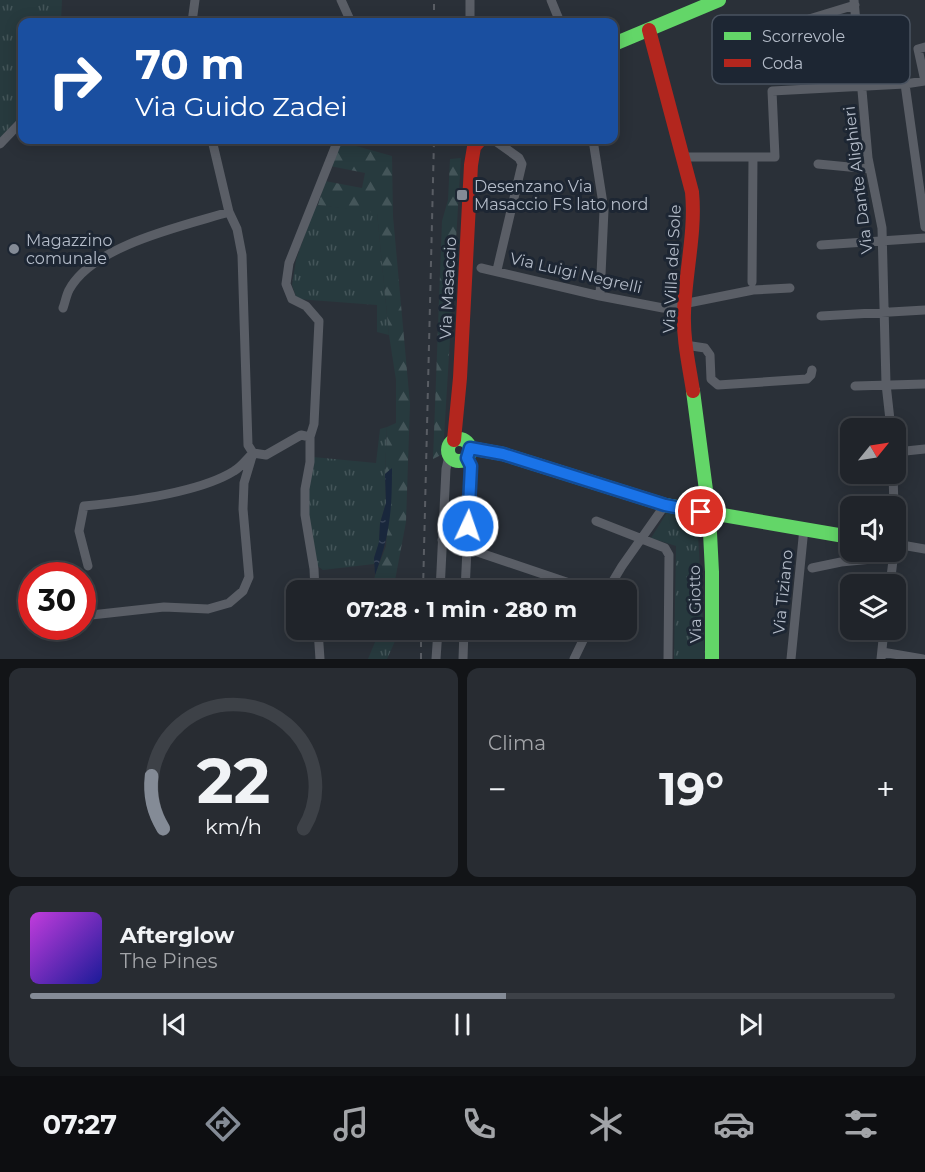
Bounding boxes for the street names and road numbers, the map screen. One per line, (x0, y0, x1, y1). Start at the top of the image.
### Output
street label: Via Dante Alighieri (840, 105, 876, 255)
street label: Via Villa del Sole (659, 204, 685, 334)
street label: Via Masaccio (436, 236, 460, 340)
street label: Via Luigi Negrelli (508, 249, 644, 297)
street label: Via Tiziano (769, 549, 797, 635)
street label: Via Giotto (685, 565, 705, 643)

